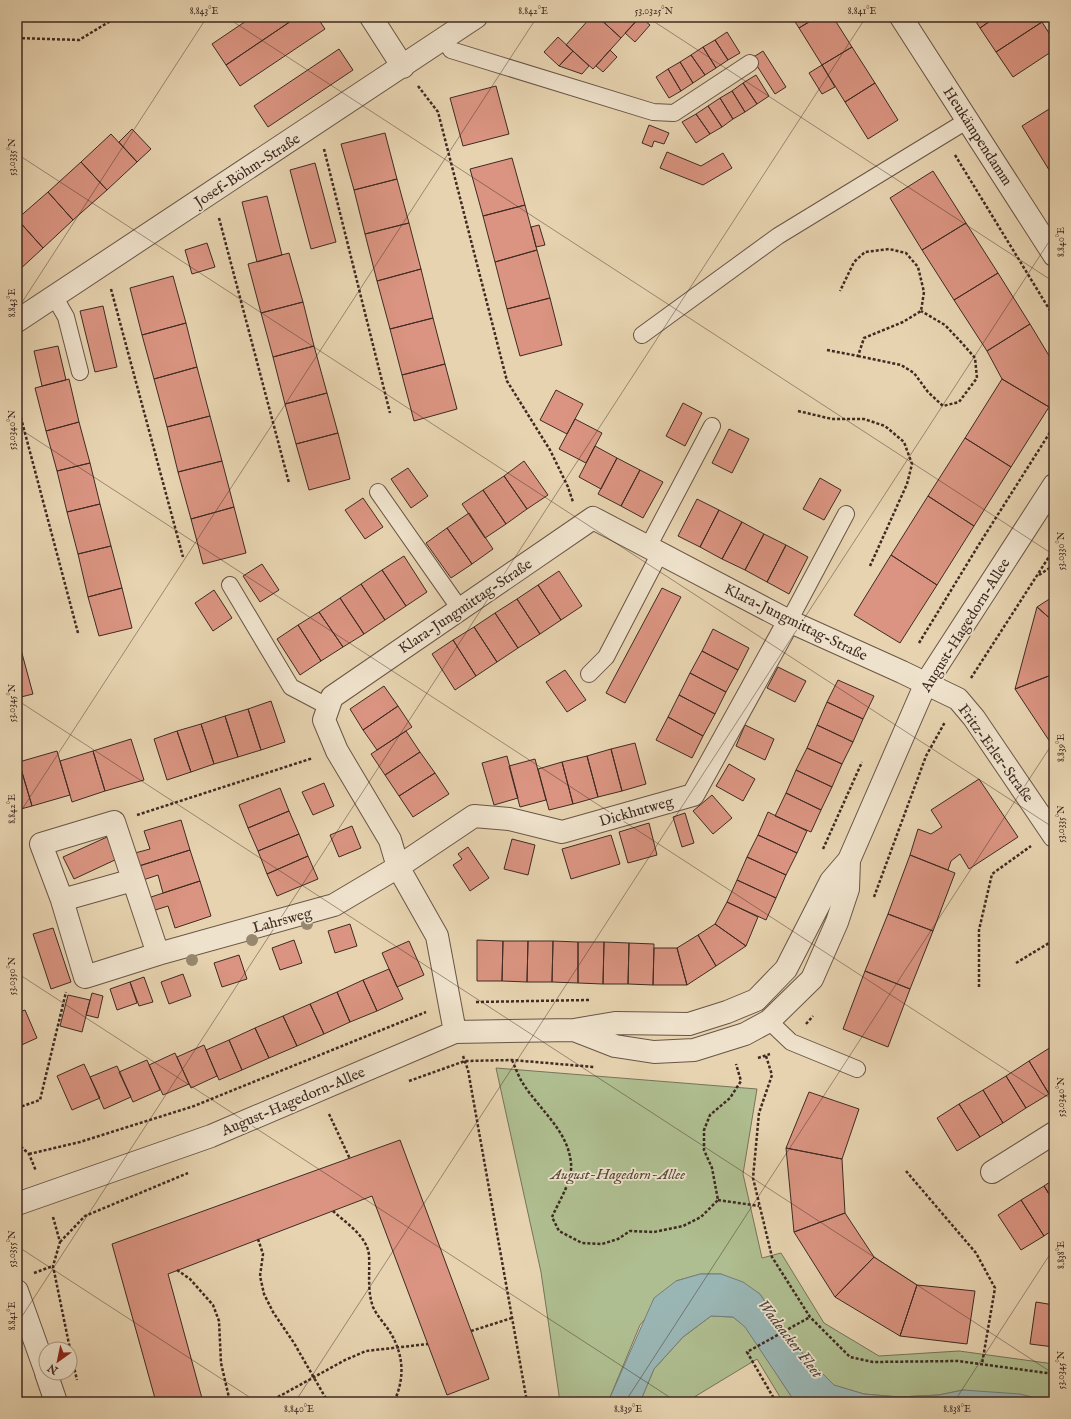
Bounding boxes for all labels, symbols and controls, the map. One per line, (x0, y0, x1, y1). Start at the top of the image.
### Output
text: 8.843°E (190, 5, 218, 18)
text: 8.842°E (518, 5, 548, 18)
text: 53.0325°N (635, 5, 673, 18)
text: 8.841°E (848, 5, 876, 18)
street label: Heukämpendamm (939, 83, 1017, 190)
street label: Josef-Böhm-Straße (189, 129, 304, 213)
text: 53.0335°N (6, 138, 19, 176)
text: 8.840°E (1055, 227, 1068, 257)
text: 8.843°E (6, 289, 19, 317)
text: 53.0340°N (6, 410, 19, 450)
text: 53.0330°N (1055, 531, 1068, 570)
street label: Klara-Jungmittag-Straße (395, 555, 536, 658)
street label: August-Hagedorn-Allee (916, 555, 1014, 697)
street label: Klara-Jungmittag-Straße (721, 580, 871, 665)
text: 53.0345°N (6, 683, 19, 722)
street label: Fritz-Erler-Straße (954, 701, 1038, 806)
text: 8.839°E (1055, 734, 1068, 762)
street label: Dickhutweg (597, 792, 676, 831)
text: 8.842°E (6, 794, 19, 824)
text: 53.0335°N (1055, 805, 1068, 843)
street label: Lahrsweg (250, 903, 315, 938)
text: 53.0350°N (6, 956, 19, 995)
street label: August-Hagedorn-Allee (218, 1063, 368, 1141)
text: 53.0340°N (1055, 1077, 1068, 1117)
park label: August-Hagedorn-Allee (549, 1165, 685, 1185)
text: 53.0355°N (6, 1230, 19, 1268)
text: 8.838°E (1055, 1241, 1068, 1269)
water label: Wadeacker Fleet (752, 1296, 827, 1383)
text: 8.841°E (6, 1302, 19, 1330)
north arrow (38, 1341, 78, 1381)
text: 53.0345°N (1055, 1350, 1068, 1389)
text: N (45, 1360, 62, 1378)
text: 8.840°E (284, 1403, 314, 1416)
text: 8.839°E (614, 1403, 642, 1416)
text: 8.838°E (943, 1403, 971, 1416)

